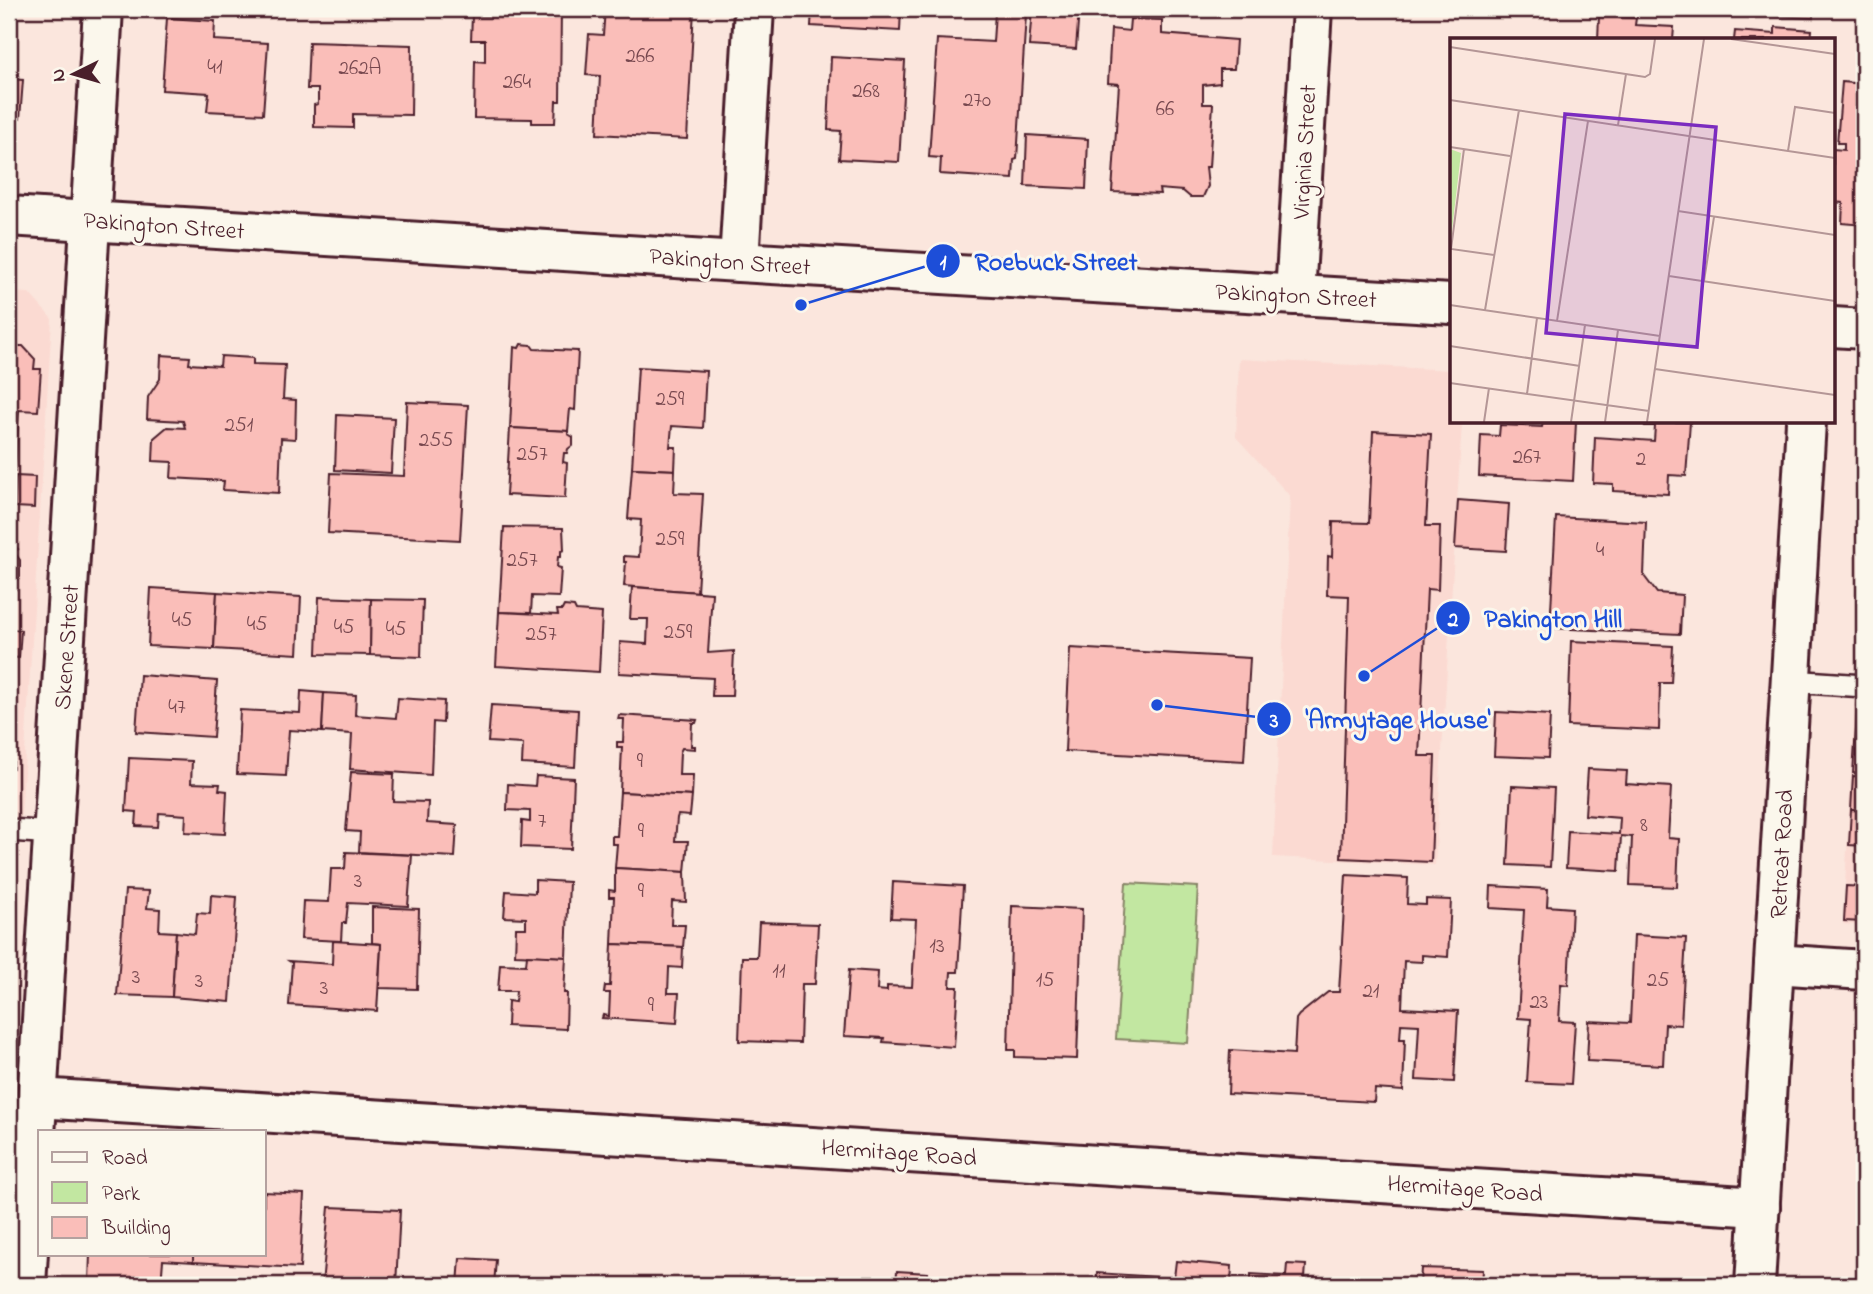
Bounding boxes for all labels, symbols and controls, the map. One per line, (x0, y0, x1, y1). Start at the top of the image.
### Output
north arrow (38, 38, 108, 108)
inset map (1450, 38, 1834, 424)
house number: 266 (626, 42, 654, 72)
house number: 41 (207, 53, 223, 83)
house number: 262A (338, 54, 382, 84)
text: N (46, 68, 74, 83)
house number: 264 (503, 68, 532, 98)
house number: 268 (852, 77, 880, 107)
street label: Virginia Street (1285, 84, 1328, 221)
house number: 270 (963, 86, 991, 116)
house number: 66 (1156, 95, 1174, 125)
street label: Pakington Street (82, 204, 246, 251)
callout: Roebuck Street (926, 238, 1152, 285)
street label: Pakington Street (648, 240, 812, 287)
text: Roebuck Street (974, 245, 1138, 283)
text: 1 (940, 249, 947, 279)
street label: Pakington Street (1214, 276, 1378, 319)
house number: 259 (656, 385, 685, 415)
house number: 251 (224, 411, 254, 441)
house number: 255 (419, 426, 453, 456)
house number: 257 (516, 440, 548, 470)
house number: 267 (1513, 443, 1542, 473)
house number: 2 (1636, 445, 1646, 475)
house number: 259 (656, 525, 685, 555)
house number: 4 (1596, 536, 1605, 566)
house number: 257 (506, 546, 538, 576)
street label: Skene Street (47, 583, 90, 711)
callout: Pakington Hill (1435, 595, 1636, 642)
text: Pakington Hill (1484, 602, 1622, 641)
house number: 45 (172, 606, 192, 636)
text: 2 (1447, 606, 1459, 636)
house number: 45 (247, 610, 267, 640)
house number: 45 (334, 613, 354, 643)
house number: 45 (386, 615, 406, 645)
house number: 259 (664, 618, 693, 648)
house number: 257 (525, 620, 557, 650)
house number: 47 (168, 693, 186, 723)
callout: 'Armytage House' (1256, 696, 1504, 743)
text: 'Armytage House' (1305, 703, 1491, 742)
text: 3 (1269, 707, 1279, 737)
house number: 9 (637, 747, 644, 777)
street label: Retreat Road (1763, 788, 1804, 920)
house number: 7 (538, 807, 547, 837)
house number: 8 (1640, 811, 1648, 841)
house number: 9 (638, 817, 645, 847)
house number: 3 (354, 867, 362, 897)
house number: 9 (638, 877, 645, 907)
house number: 13 (929, 932, 945, 962)
house number: 11 (772, 957, 786, 987)
house number: 3 (132, 963, 140, 993)
house number: 15 (1036, 966, 1054, 996)
house number: 25 (1647, 966, 1669, 996)
house number: 3 (195, 967, 203, 997)
house number: 3 (320, 974, 328, 1004)
house number: 21 (1362, 977, 1380, 1007)
house number: 23 (1529, 988, 1549, 1018)
house number: 9 (648, 991, 655, 1021)
legend (38, 1130, 266, 1256)
street label: Hermitage Road (820, 1132, 978, 1177)
text: Road (102, 1144, 148, 1174)
street label: Hermitage Road (1386, 1168, 1544, 1213)
text: Park (102, 1180, 141, 1210)
text: Building (101, 1214, 171, 1246)

